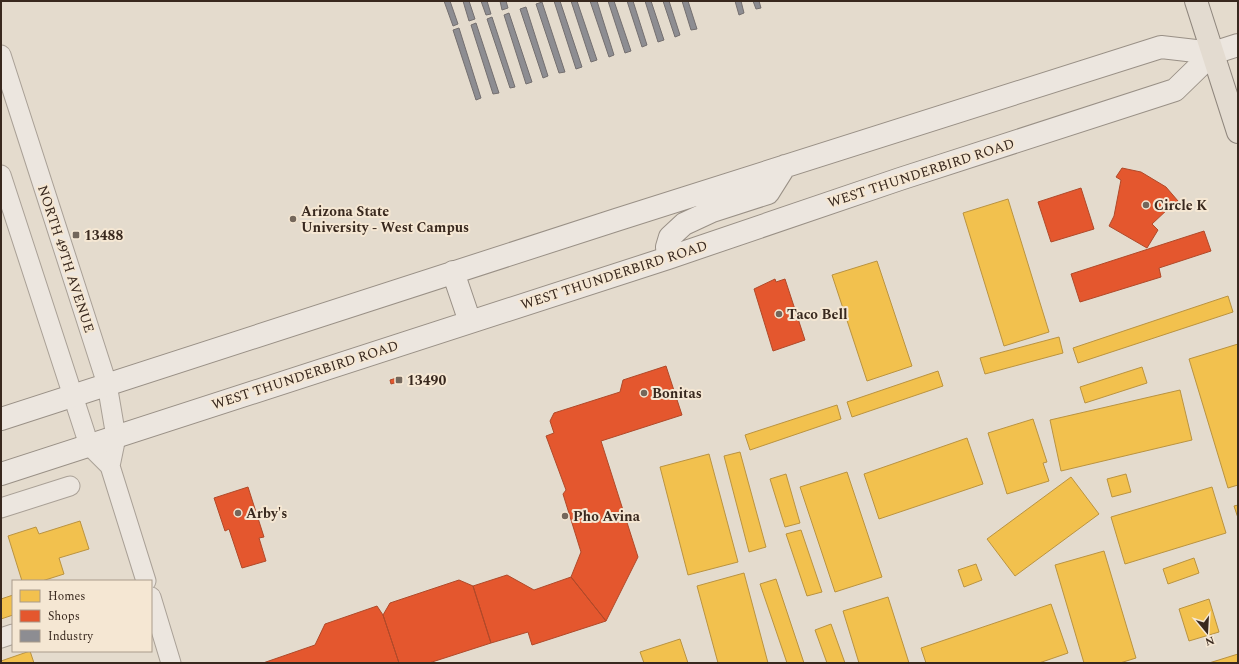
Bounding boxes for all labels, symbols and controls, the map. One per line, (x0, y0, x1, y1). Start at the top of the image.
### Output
street label: WEST THUNDERBIRD ROAD (825, 133, 1017, 213)
street label: NORTH 49TH AVENUE (32, 182, 100, 336)
place label: Circle K (1154, 195, 1207, 216)
marker: Circle K (1141, 200, 1151, 210)
place label: Arizona State University - West Campus (301, 201, 469, 238)
marker: Arizona State University - West Campus (288, 214, 298, 224)
place label: 13488 (84, 225, 123, 246)
marker: 13488 (71, 230, 81, 240)
street label: WEST THUNDERBIRD ROAD (518, 235, 710, 315)
place label: Taco Bell (787, 304, 848, 325)
marker: Taco Bell (774, 309, 784, 319)
street label: WEST THUNDERBIRD ROAD (209, 335, 401, 415)
place label: 13490 (407, 370, 446, 391)
marker: 13490 (394, 375, 404, 385)
place label: Bonitas (652, 383, 702, 404)
marker: Bonitas (639, 388, 649, 398)
place label: Arby's (246, 503, 287, 524)
place label: Pho Avina (573, 506, 641, 527)
marker: Arby's (233, 508, 243, 518)
marker: Pho Avina (560, 511, 570, 521)
legend (12, 580, 152, 652)
text: Homes (48, 587, 86, 606)
text: Shops (48, 607, 80, 626)
north arrow (1187, 612, 1227, 652)
text: Industry (48, 627, 94, 646)
text: N (1203, 632, 1217, 651)

